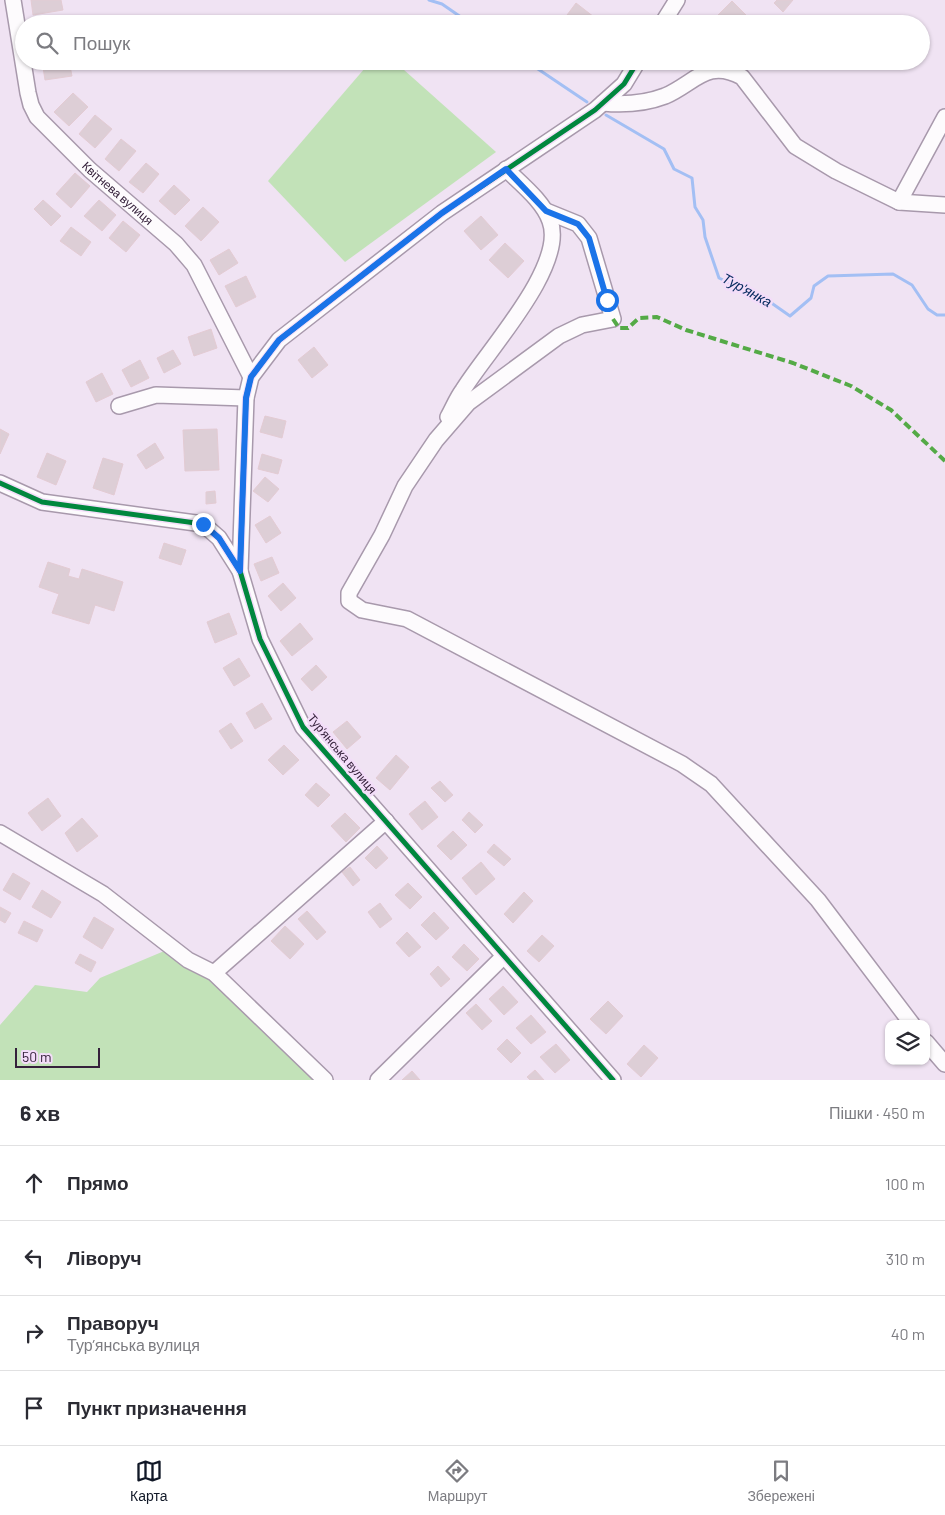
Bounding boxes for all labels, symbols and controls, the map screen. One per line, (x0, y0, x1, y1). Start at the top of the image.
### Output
search box (15, 15, 930, 70)
icon: search (33, 29, 61, 57)
text: Пошук (73, 31, 130, 54)
street label: Квітнева вулиця (80, 158, 156, 227)
water label: Тур'янка (719, 269, 775, 310)
route start (596, 289, 619, 312)
route end (192, 513, 215, 536)
street label: Турʼянська вулиця (305, 711, 380, 797)
map controls (885, 1020, 930, 1065)
button: layers (885, 1020, 930, 1065)
scale bar (15, 1045, 100, 1068)
text: 50 m (22, 1048, 51, 1065)
text: 6 хв (20, 1100, 60, 1125)
text: Пішки · 450 m (829, 1103, 925, 1122)
icon: ahead (20, 1169, 48, 1197)
text: Прямо (67, 1171, 129, 1194)
text: 100 m (885, 1174, 925, 1193)
icon: left (20, 1244, 48, 1272)
text: Ліворуч (67, 1246, 142, 1269)
text: 310 m (886, 1249, 925, 1268)
text: Праворуч (67, 1311, 159, 1334)
icon: right (20, 1319, 48, 1347)
text: 40 m (891, 1324, 925, 1343)
text: Турʼянська вулиця (67, 1335, 200, 1354)
icon: arrive (20, 1394, 48, 1422)
text: Пункт призначення (67, 1396, 247, 1419)
tab: Карта (130, 1457, 168, 1504)
tab: Маршрут (428, 1457, 487, 1504)
tab: Збережені (747, 1457, 815, 1504)

